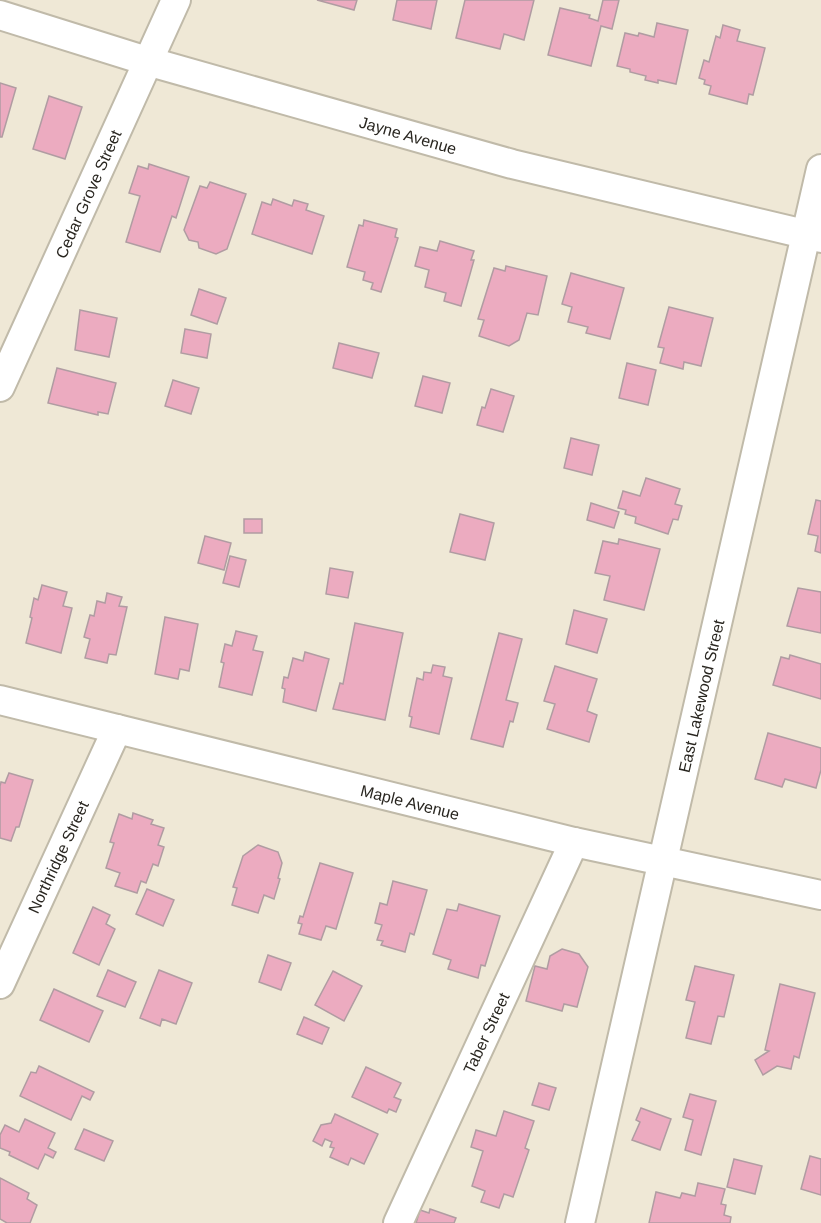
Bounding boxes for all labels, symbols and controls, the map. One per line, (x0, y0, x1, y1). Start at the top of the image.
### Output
street label: Jayne Avenue (357, 113, 458, 157)
street label: Cedar Grove Street (52, 127, 125, 261)
street label: East Lakewood Street (676, 617, 728, 774)
street label: Maple Avenue (359, 782, 461, 823)
street label: Northridge Street (25, 798, 92, 916)
street label: Taber Street (460, 990, 513, 1076)

